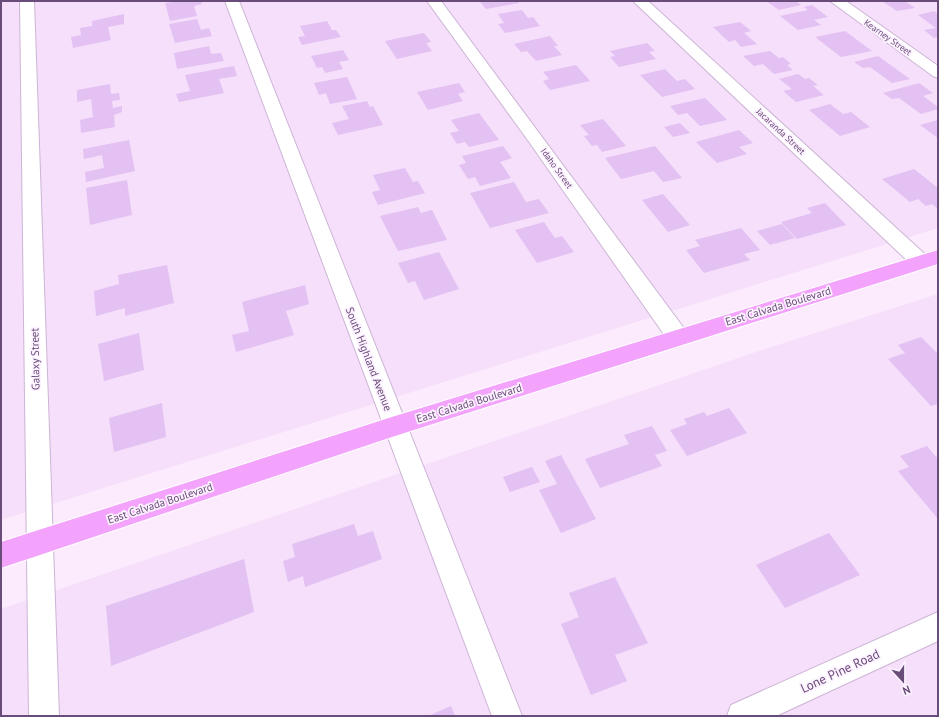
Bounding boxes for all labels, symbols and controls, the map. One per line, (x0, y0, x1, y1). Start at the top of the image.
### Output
street label: Kearney Street (862, 17, 914, 57)
street label: Jacaranda Street (754, 105, 808, 156)
street label: Idaho Street (539, 146, 575, 190)
street label: East Calvada Boulevard (723, 283, 833, 329)
street label: South Highland Avenue (343, 305, 395, 413)
street label: Galaxy Street (27, 328, 43, 390)
street label: East Calvada Boulevard (414, 380, 524, 426)
street label: East Calvada Boulevard (106, 479, 214, 527)
street label: Lone Pine Road (798, 645, 882, 697)
north arrow (883, 661, 923, 701)
text: N (901, 683, 912, 698)

